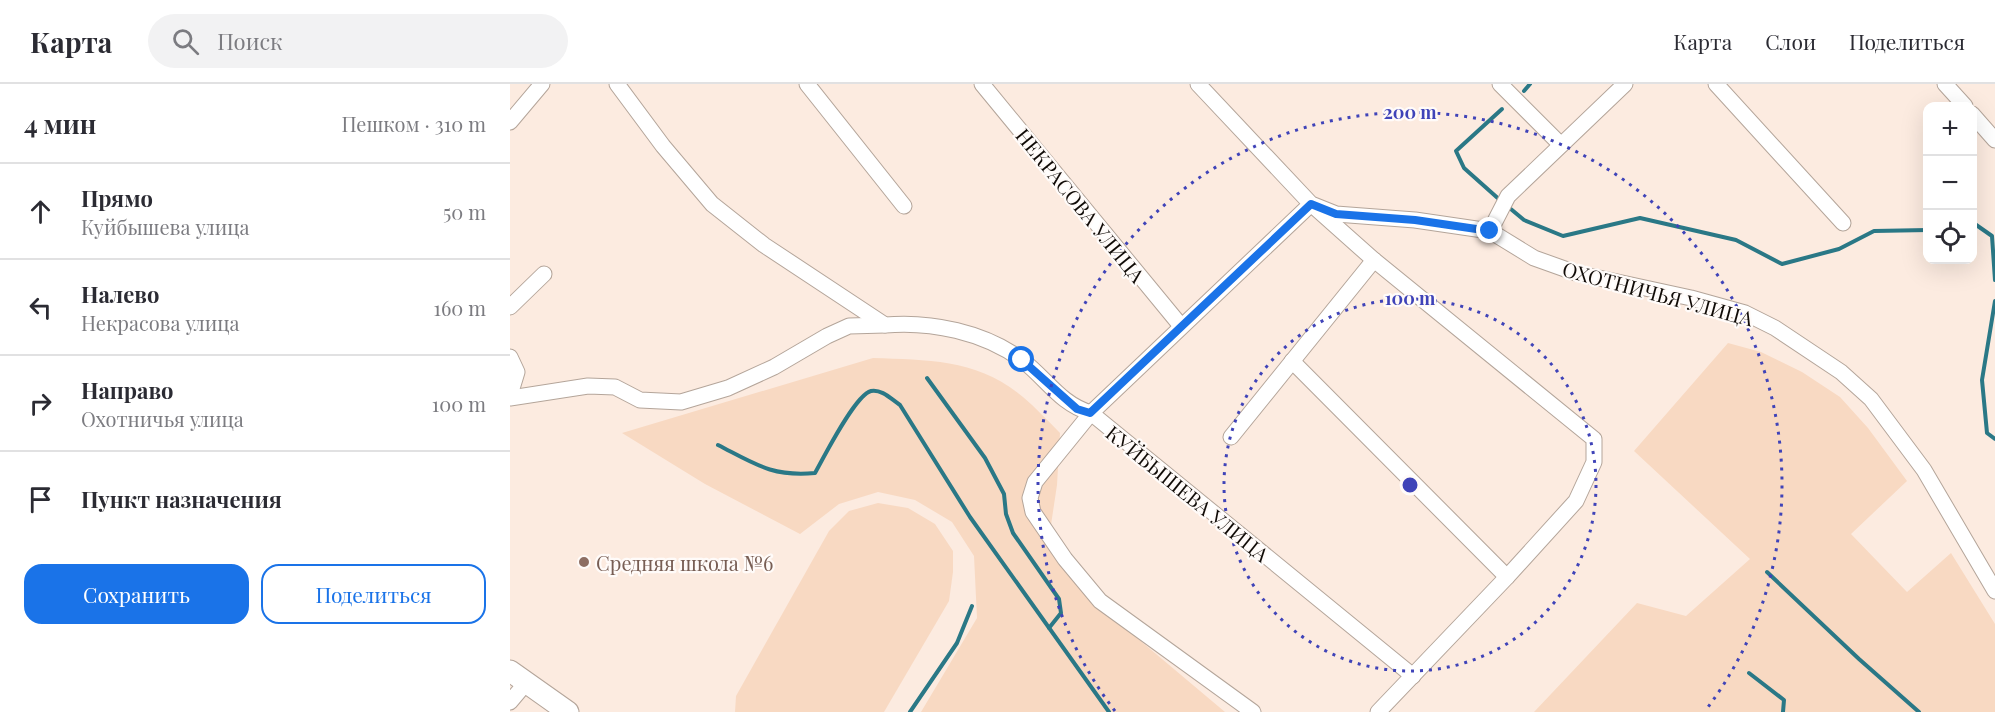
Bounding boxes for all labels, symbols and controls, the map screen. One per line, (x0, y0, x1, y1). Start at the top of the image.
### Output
search box (148, 14, 568, 68)
text: Карта (30, 23, 112, 60)
icon: search (169, 25, 202, 58)
text: Поиск (217, 26, 283, 56)
text: Карта (1673, 27, 1732, 55)
text: Слои (1765, 27, 1816, 55)
text: Поделиться (1849, 27, 1965, 55)
text: 200 m (1383, 100, 1437, 124)
map controls (1923, 102, 1977, 264)
button: + (1923, 102, 1977, 156)
text: 4 мин (24, 106, 96, 141)
text: Пешком · 310 m (342, 110, 486, 137)
street label: НЕКРАСОВА УЛИЦА (1010, 122, 1152, 288)
button: − (1923, 156, 1977, 210)
text: Прямо (81, 183, 153, 213)
icon: ahead (24, 195, 57, 228)
text: 50 m (443, 198, 486, 225)
button: locate (1923, 210, 1977, 264)
text: Куйбышева улица (81, 213, 249, 240)
route end (1476, 217, 1502, 243)
street label: ОХОТНИЧЬЯ УЛИЦА (1560, 255, 1757, 332)
text: Налево (81, 279, 159, 309)
text: 100 m (1385, 286, 1436, 310)
icon: left (24, 291, 57, 324)
text: 160 m (434, 294, 486, 321)
text: Некрасова улица (81, 309, 239, 336)
route start (1008, 346, 1034, 372)
text: Направо (81, 375, 174, 405)
icon: right (24, 387, 57, 420)
text: 100 m (432, 390, 486, 417)
text: Охотничья улица (81, 405, 244, 432)
street label: КУЙБЫШЕВА УЛИЦА (1101, 419, 1276, 568)
centre of rings (1400, 475, 1420, 495)
icon: arrive (24, 483, 57, 516)
text: Пункт назначения (81, 484, 282, 514)
place label: Средняя школа №6 (596, 549, 773, 576)
marker: Средняя школа №6 (577, 555, 591, 569)
button: Сохранить (24, 564, 249, 624)
button: Поделиться (261, 564, 486, 624)

